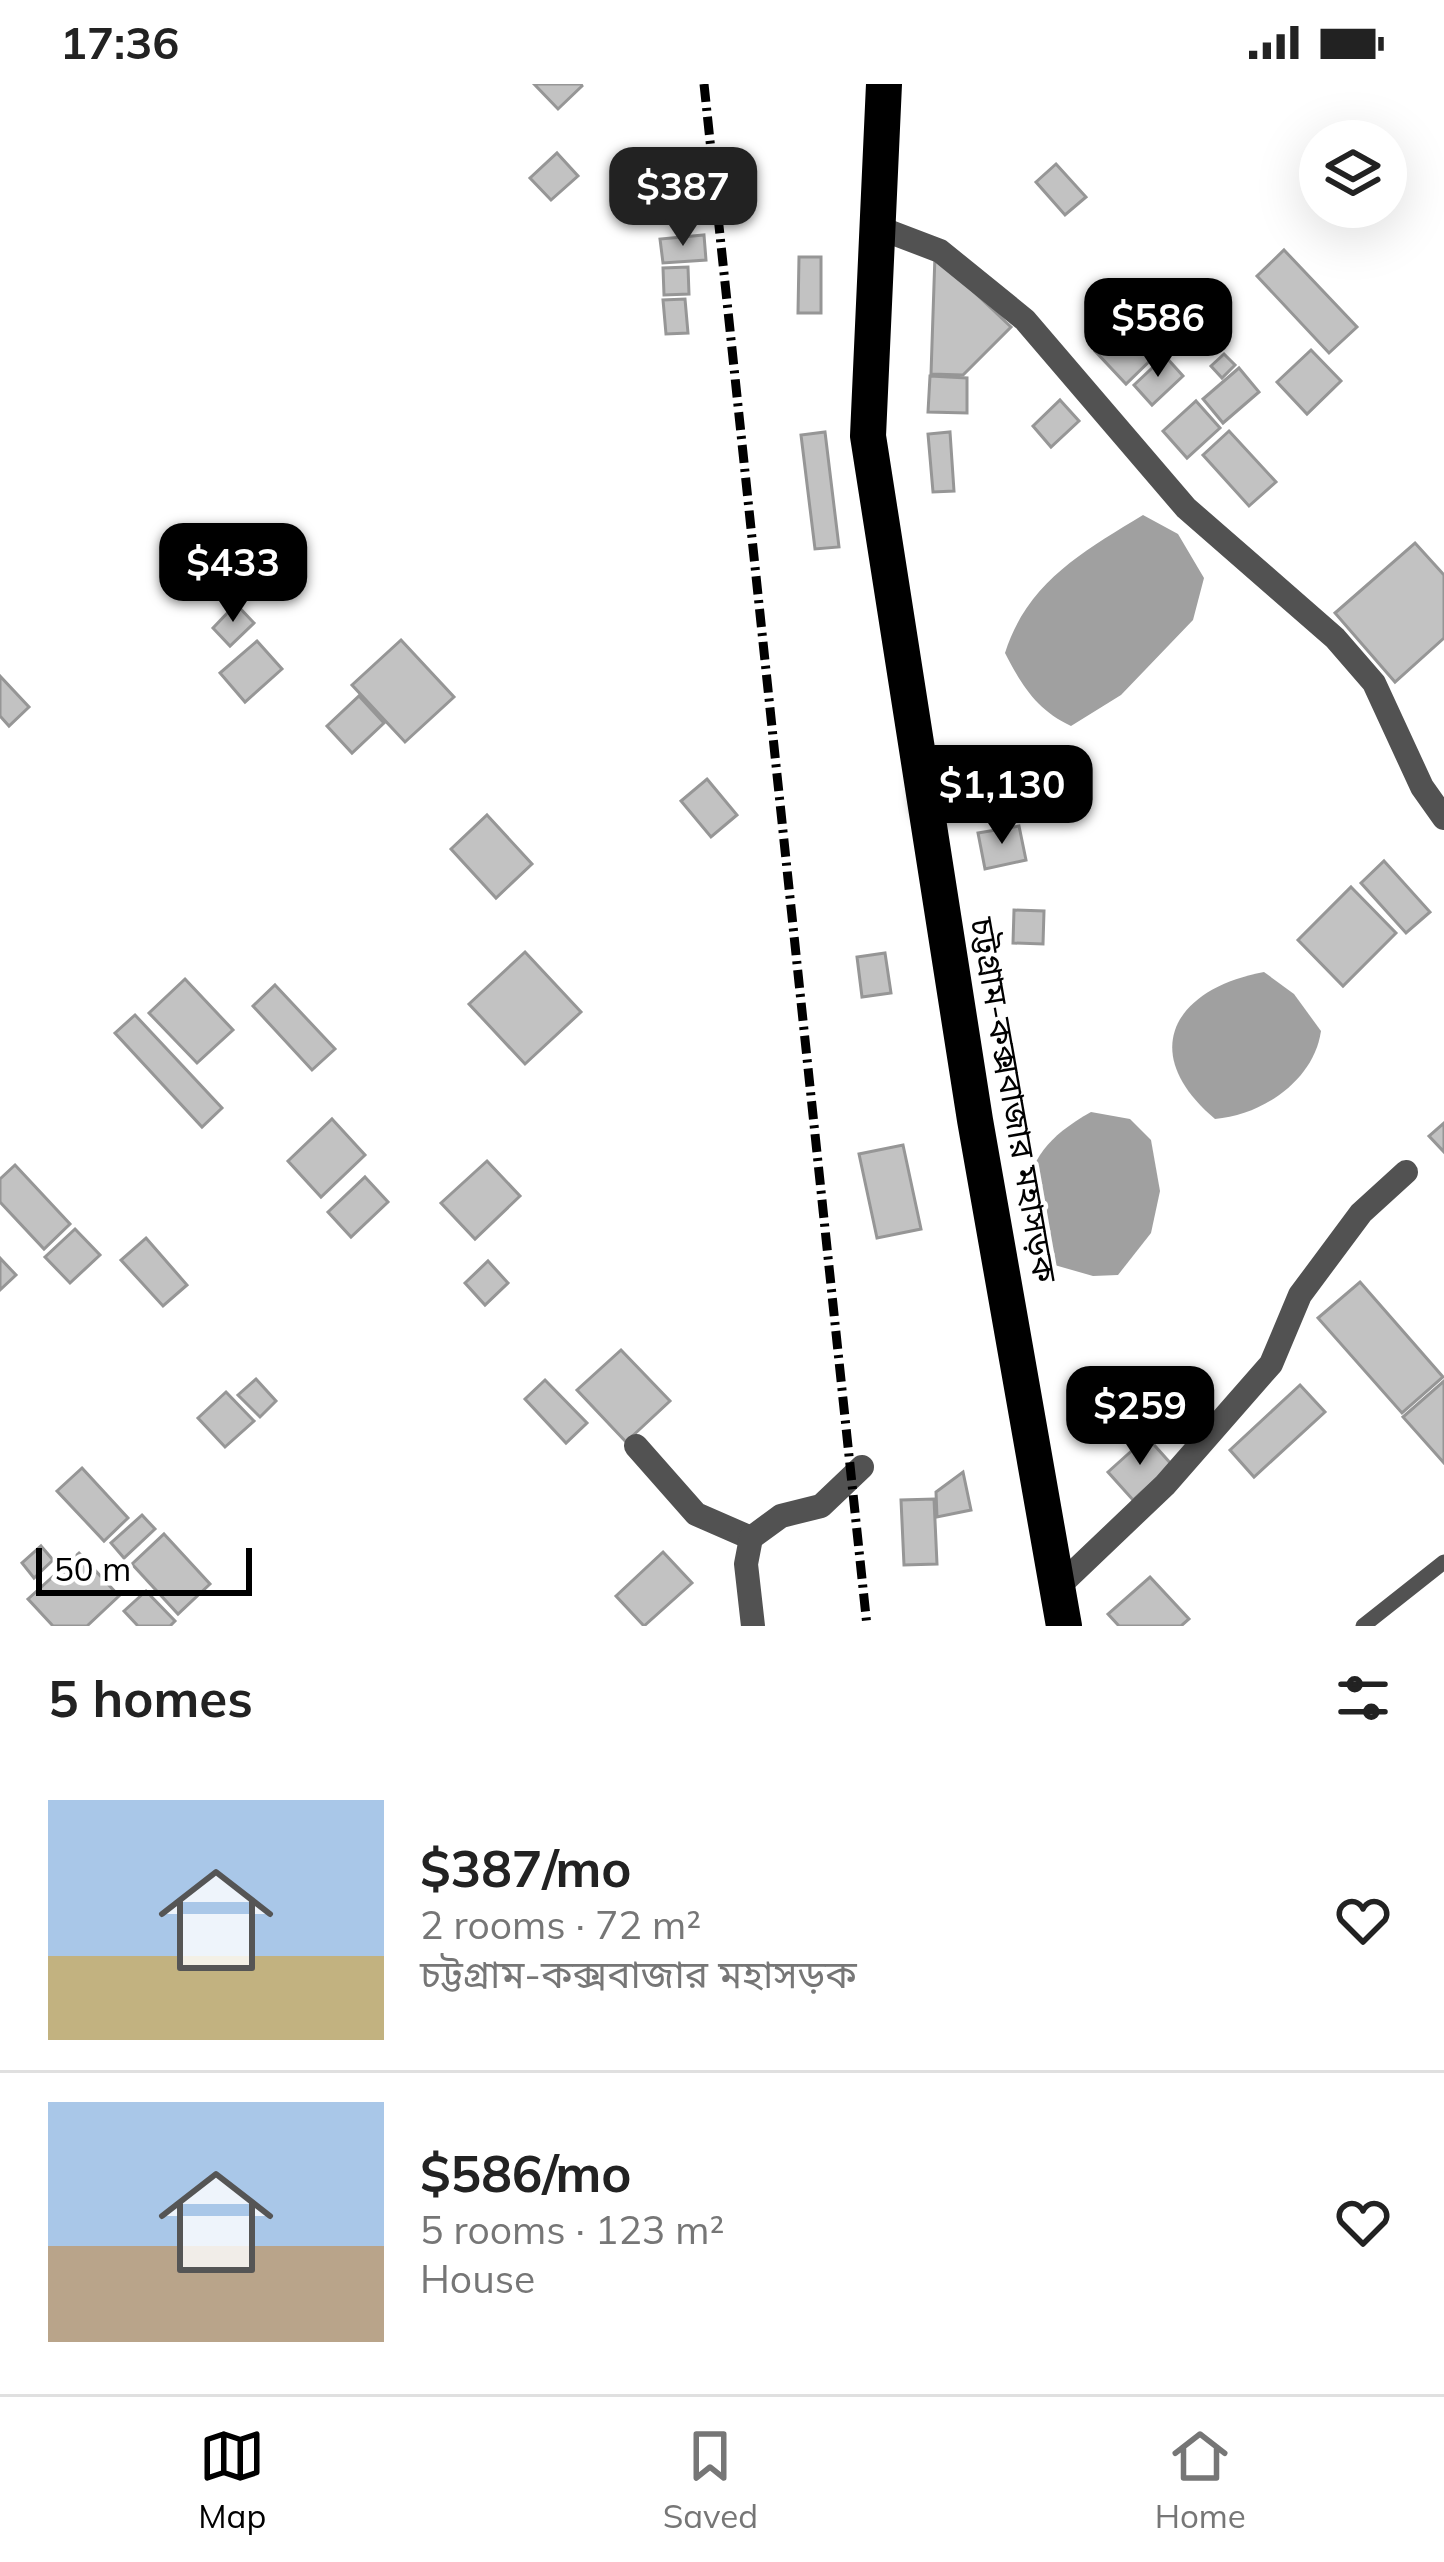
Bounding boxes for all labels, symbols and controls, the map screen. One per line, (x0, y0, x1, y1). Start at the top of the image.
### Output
text: 17:36 (60, 14, 179, 70)
map controls (1299, 120, 1407, 228)
button: layers (1299, 120, 1407, 228)
pin: $387 (612, 147, 754, 249)
text: $387 (636, 161, 730, 210)
pin: $586 (1087, 278, 1229, 380)
text: $586 (1111, 292, 1205, 341)
pin: $433 (162, 523, 304, 625)
text: $433 (186, 537, 280, 586)
pin: $1,130 (904, 745, 1100, 847)
text: $1,130 (939, 759, 1065, 808)
street label: চট্টগ্রাম-কক্সবাজার মহাসড়ক (962, 913, 1067, 1286)
pin: $259 (1069, 1366, 1211, 1468)
text: $259 (1093, 1380, 1187, 1429)
scale bar (36, 1542, 252, 1595)
text: 50 m (54, 1548, 131, 1589)
icon: filters (1330, 1665, 1396, 1731)
text: 5 homes (48, 1666, 253, 1730)
text: $387/mo (420, 1836, 632, 1900)
icon: home (144, 1848, 288, 1992)
icon: heart (1330, 1887, 1396, 1953)
text: 2 rooms · 72 m² (420, 1900, 701, 1949)
text: চট্টগ্রাম-কক্সবাজার মহাসড়ক (420, 1949, 857, 1998)
text: $586/mo (420, 2141, 632, 2205)
icon: home (144, 2150, 288, 2294)
icon: heart (1330, 2189, 1396, 2255)
text: 5 rooms · 123 m² (420, 2205, 724, 2254)
text: House (420, 2254, 535, 2303)
tab: Map (198, 2423, 266, 2536)
tab: Saved (663, 2423, 758, 2536)
tab: Home (1155, 2423, 1246, 2536)

